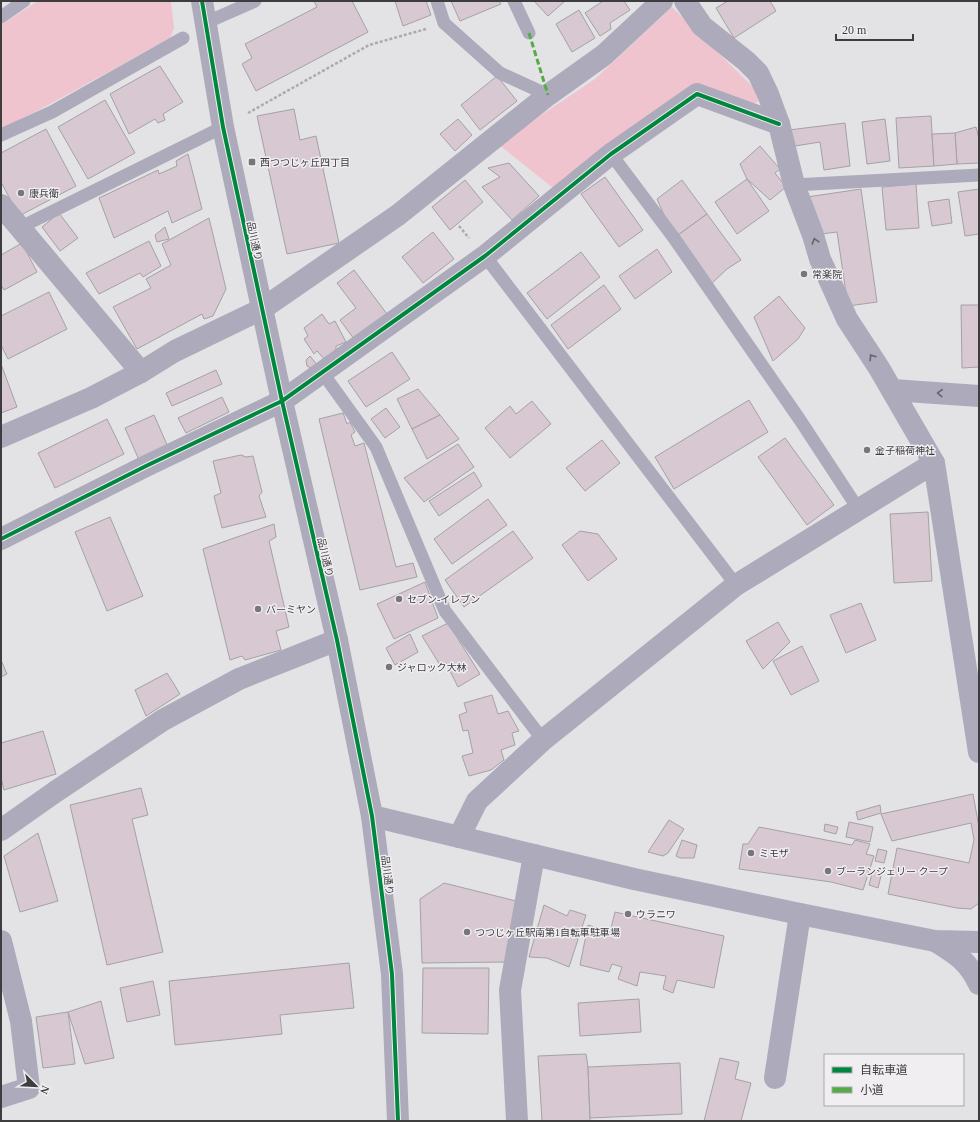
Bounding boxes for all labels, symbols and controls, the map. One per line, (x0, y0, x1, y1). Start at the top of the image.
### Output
scale bar (836, 16, 913, 42)
text: 20 m (842, 23, 867, 37)
marker: 西つつじヶ丘四丁目 (247, 157, 257, 167)
place label: 西つつじヶ丘四丁目 (260, 157, 350, 168)
marker: 康兵衛 (16, 188, 26, 198)
place label: 康兵衛 (29, 188, 59, 199)
street label: 品川通り (245, 220, 264, 262)
one-way arrow (811, 237, 820, 244)
marker: 常楽院 (799, 269, 809, 279)
place label: 常楽院 (812, 269, 842, 280)
one-way arrow (869, 354, 877, 361)
one-way arrow (937, 389, 943, 398)
marker: 金子稲荷神社 (862, 445, 872, 455)
place label: 金子稲荷神社 (875, 445, 935, 456)
street label: 品川通り (316, 536, 335, 578)
marker: セブン-イレブン (394, 594, 404, 604)
place label: セブン-イレブン (407, 594, 480, 605)
marker: バーミヤン (253, 604, 263, 614)
place label: バーミヤン (266, 604, 316, 615)
marker: ジャロック大林 (384, 662, 394, 672)
place label: ジャロック大林 (397, 662, 467, 673)
marker: ミモザ (746, 848, 756, 858)
place label: ミモザ (759, 848, 789, 859)
street label: 品川通り (380, 855, 395, 896)
marker: ブーランジェリー クープ (823, 866, 833, 876)
place label: ブーランジェリー クープ (836, 866, 948, 877)
marker: ウラニワ (623, 909, 633, 919)
place label: ウラニワ (636, 909, 676, 920)
marker: つつじヶ丘駅南第1自転車駐車場 (462, 927, 472, 937)
place label: つつじヶ丘駅南第1自転車駐車場 (475, 927, 620, 938)
legend (824, 1054, 964, 1106)
text: 自転車道 (860, 1063, 908, 1077)
north arrow (16, 1066, 56, 1106)
text: 小道 (860, 1083, 884, 1097)
text: N (38, 1084, 52, 1096)

